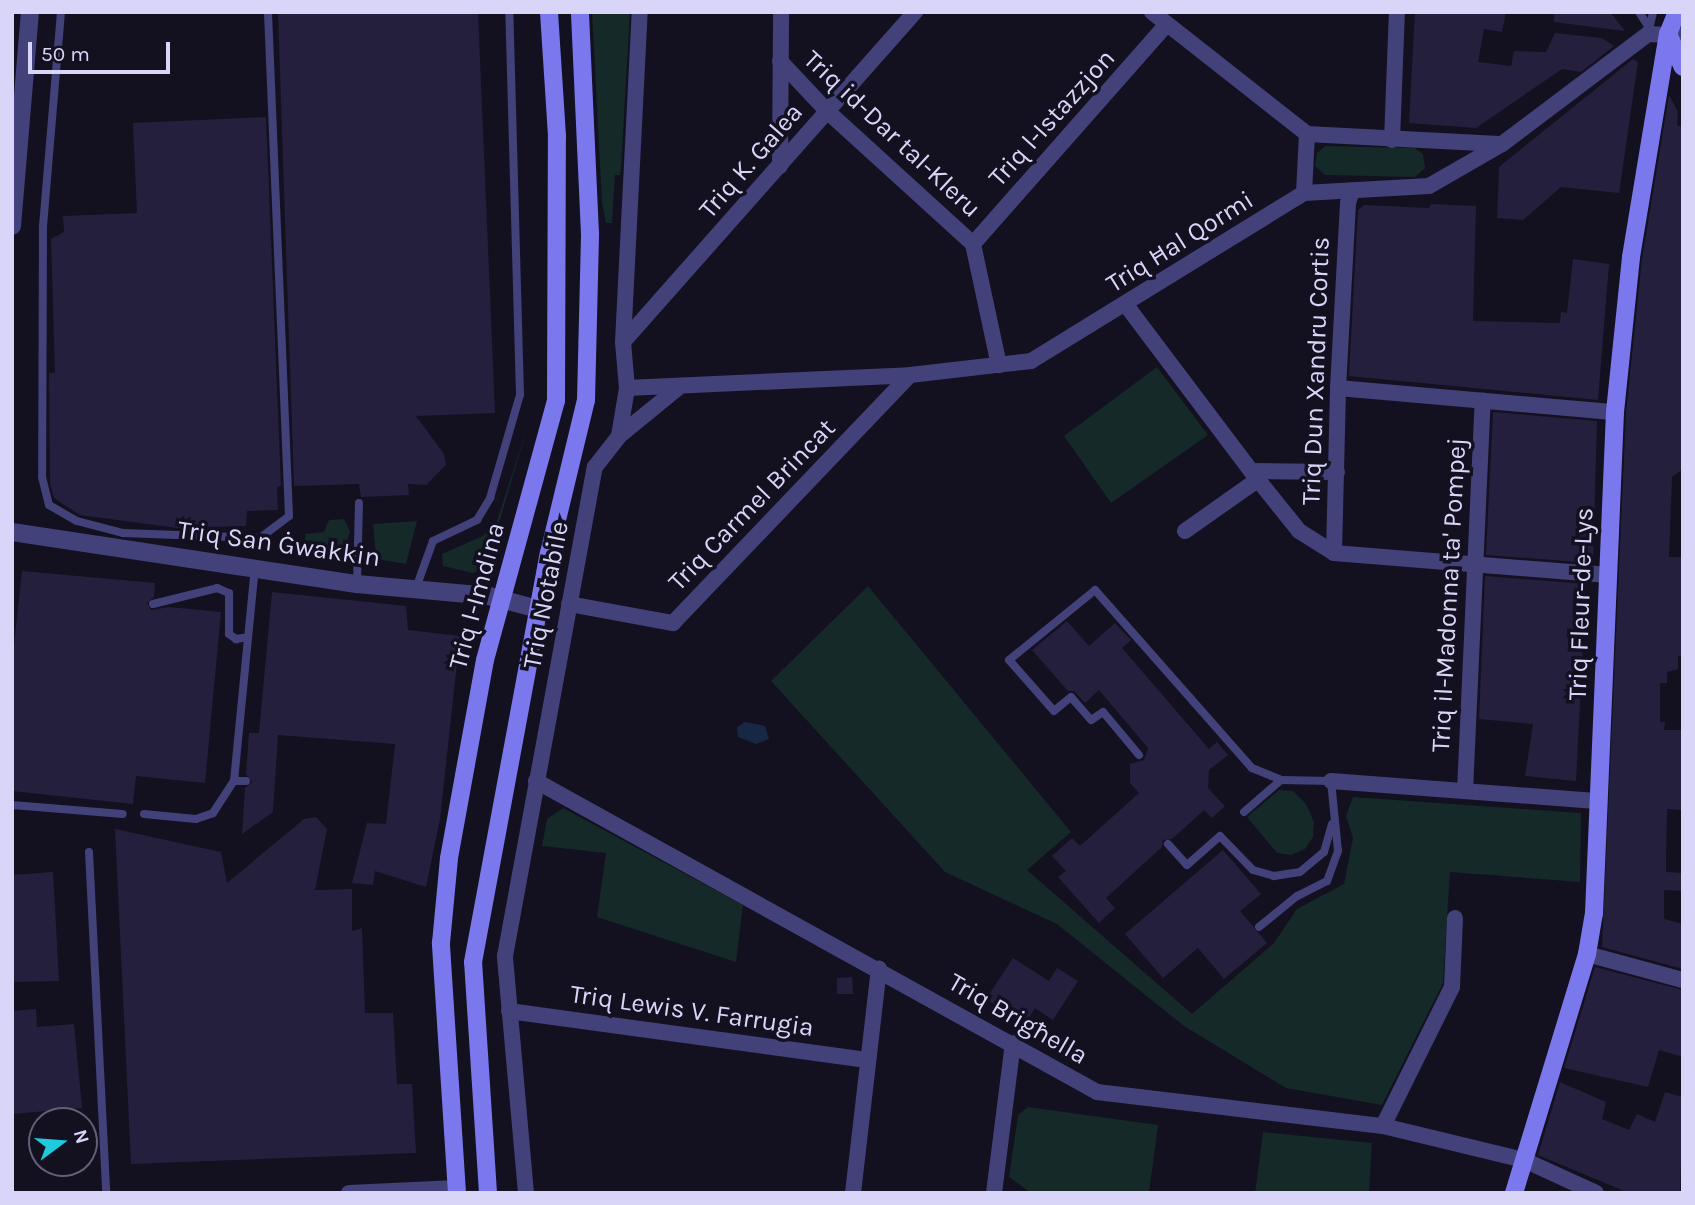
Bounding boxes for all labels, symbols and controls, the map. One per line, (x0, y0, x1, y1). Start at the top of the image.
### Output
scale bar (32, 28, 173, 72)
text: 50 m (41, 42, 90, 66)
street label: Triq l-Istazzjon (982, 43, 1122, 193)
street label: Triq id-Dar tal-Kleru (797, 44, 987, 224)
street label: Triq K. Galea (693, 97, 809, 225)
street label: Triq Ħal Qormi (1101, 184, 1259, 300)
street label: Triq Dun Xandru Cortis (1296, 236, 1336, 506)
street label: Triq Carmel Brincat (662, 413, 842, 597)
street label: Triq il-Madonna ta' Pompej (1425, 437, 1473, 753)
street label: Triq Fleur-de-Lys (1562, 507, 1600, 701)
street label: Triq San Ġwakkin (176, 514, 382, 574)
street label: Triq l-Imdina (442, 519, 512, 673)
street label: Triq Notabile (516, 519, 576, 671)
street label: Triq Brigħella (943, 967, 1093, 1071)
street label: Triq Lewis V. Farrugia (568, 978, 816, 1044)
north arrow (28, 1107, 98, 1177)
text: N (69, 1127, 94, 1146)

